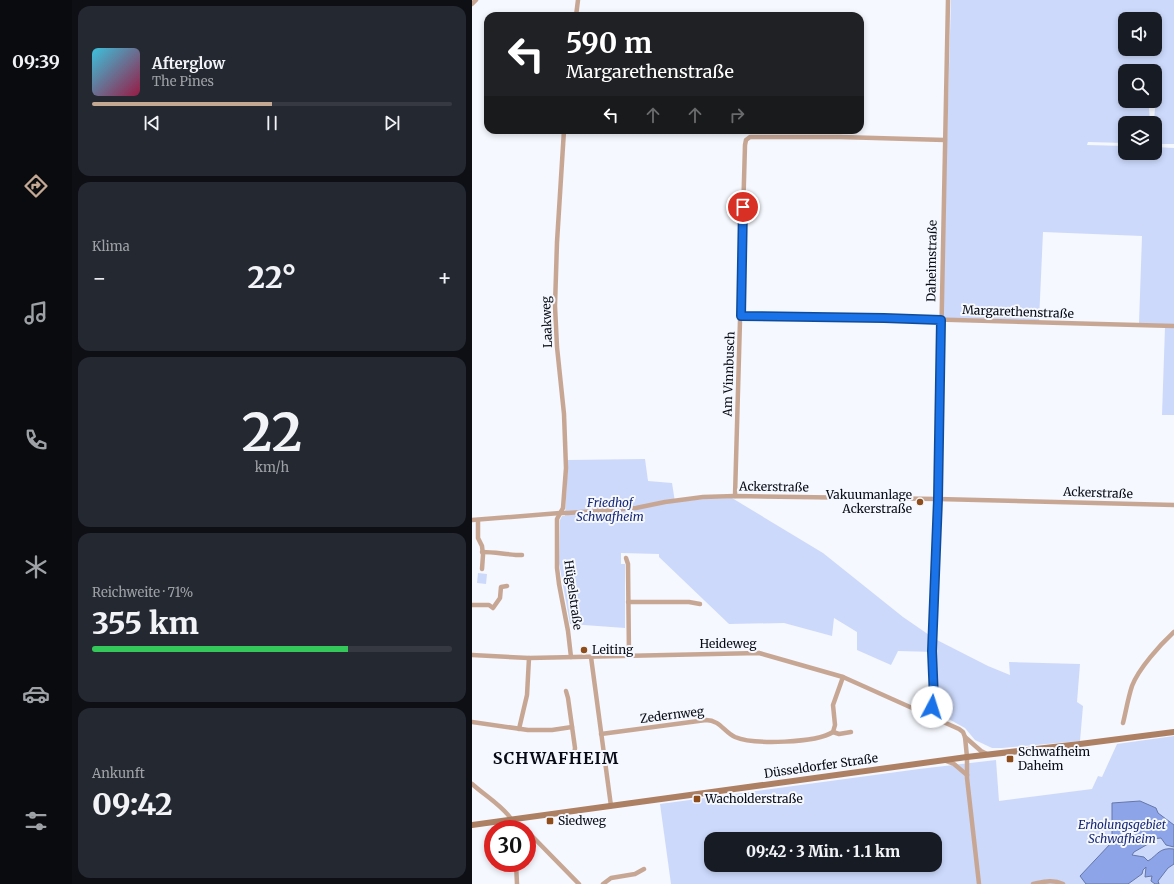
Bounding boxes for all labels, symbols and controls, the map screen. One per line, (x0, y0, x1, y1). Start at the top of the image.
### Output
map controls (1118, 12, 1162, 160)
button: sound (1118, 12, 1162, 56)
text: 590 m (566, 25, 652, 61)
icon: left (500, 28, 552, 80)
text: 09:39 (12, 50, 60, 73)
text: Afterglow (152, 54, 225, 73)
text: Margarethenstraße (566, 60, 734, 83)
button: search (1118, 64, 1162, 108)
text: The Pines (152, 73, 214, 90)
icon: left (600, 104, 622, 126)
icon: ahead (642, 104, 664, 126)
icon: ahead (684, 104, 706, 126)
icon: right (726, 104, 748, 126)
icon: previous (141, 112, 163, 134)
icon: pause (261, 112, 283, 134)
icon: next (381, 112, 403, 134)
button: layers (1118, 116, 1162, 160)
icon: directions (22, 172, 50, 200)
pin (726, 190, 760, 224)
icon: arrive (732, 196, 754, 218)
street label: Daheimstraße (923, 220, 940, 302)
text: Klima (92, 238, 130, 255)
text: 22° (248, 258, 296, 296)
text: − (92, 264, 107, 292)
text: + (437, 264, 452, 292)
street label: Laakweg (538, 295, 555, 348)
icon: music (22, 299, 50, 327)
street label: Margarethenstraße (962, 302, 1074, 321)
street label: Am Vinnbusch (719, 331, 737, 418)
text: 22 (242, 400, 302, 465)
icon: phone (22, 426, 50, 454)
text: km/h (255, 459, 289, 476)
street label: Ackerstraße (738, 478, 809, 495)
street label: Ackerstraße (1062, 484, 1133, 501)
place label: Vakuumanlage Ackerstraße (825, 487, 912, 516)
park label: Friedhof Schwafheim (576, 495, 644, 524)
marker: Vakuumanlage Ackerstraße (915, 497, 925, 507)
icon: climate (22, 553, 50, 581)
street label: Hügelstraße (561, 559, 586, 631)
text: Reichweite · 71% (92, 584, 193, 601)
text: 355 km (92, 604, 199, 642)
street label: Heideweg (700, 636, 757, 651)
place label: Leiting (592, 642, 634, 657)
marker: Leiting (579, 645, 589, 655)
icon: car (22, 680, 50, 708)
position arrow (911, 686, 953, 728)
street label: Zedernweg (639, 703, 706, 726)
place label: Schwafheim Daheim (1018, 744, 1090, 773)
district label: SCHWAFHEIM (493, 748, 619, 768)
street label: Düsseldorfer Straße (763, 750, 879, 781)
marker: Schwafheim Daheim (1005, 754, 1015, 764)
text: Ankunft (92, 765, 145, 782)
text: 09:42 (92, 785, 173, 823)
place label: Wacholderstraße (704, 791, 803, 806)
marker: Wacholderstraße (692, 794, 702, 804)
icon: filters (22, 807, 50, 835)
place label: Siedweg (558, 813, 607, 828)
marker: Siedweg (545, 816, 555, 826)
park label: Erholungsgebiet Schwafheim (1078, 817, 1167, 846)
speed limit sign: 30 (484, 820, 536, 872)
text: 09:42 · 3 Min. · 1.1 km (746, 842, 900, 861)

